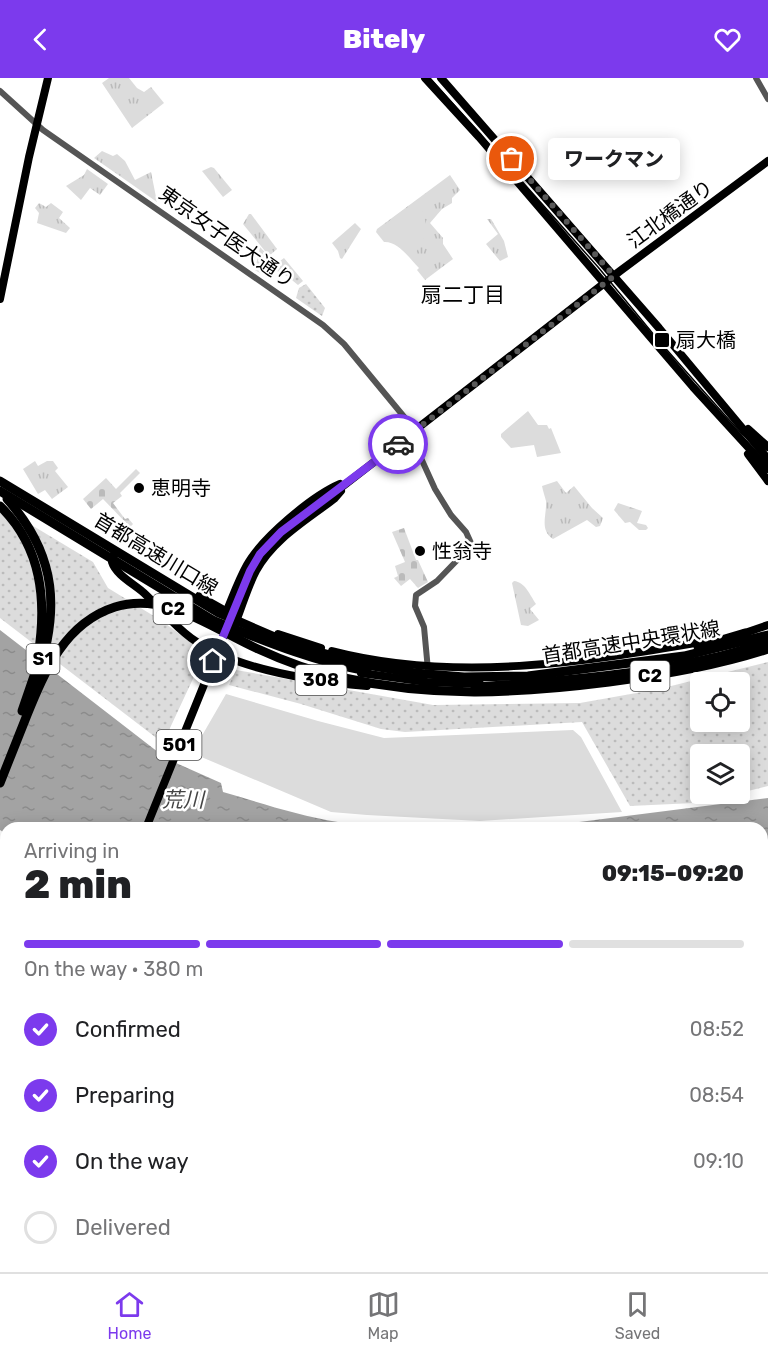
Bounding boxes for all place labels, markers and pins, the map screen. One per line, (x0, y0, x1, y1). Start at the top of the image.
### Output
pin (486, 133, 537, 184)
callout: ワークマン (548, 138, 680, 180)
place label: 扇大橋 (676, 328, 736, 352)
marker: 扇大橋 (653, 331, 671, 349)
place label: 恵明寺 (151, 476, 211, 500)
marker: 恵明寺 (132, 481, 146, 495)
place label: 性翁寺 (432, 539, 492, 563)
marker: 性翁寺 (413, 544, 427, 558)
pin (187, 635, 238, 686)

